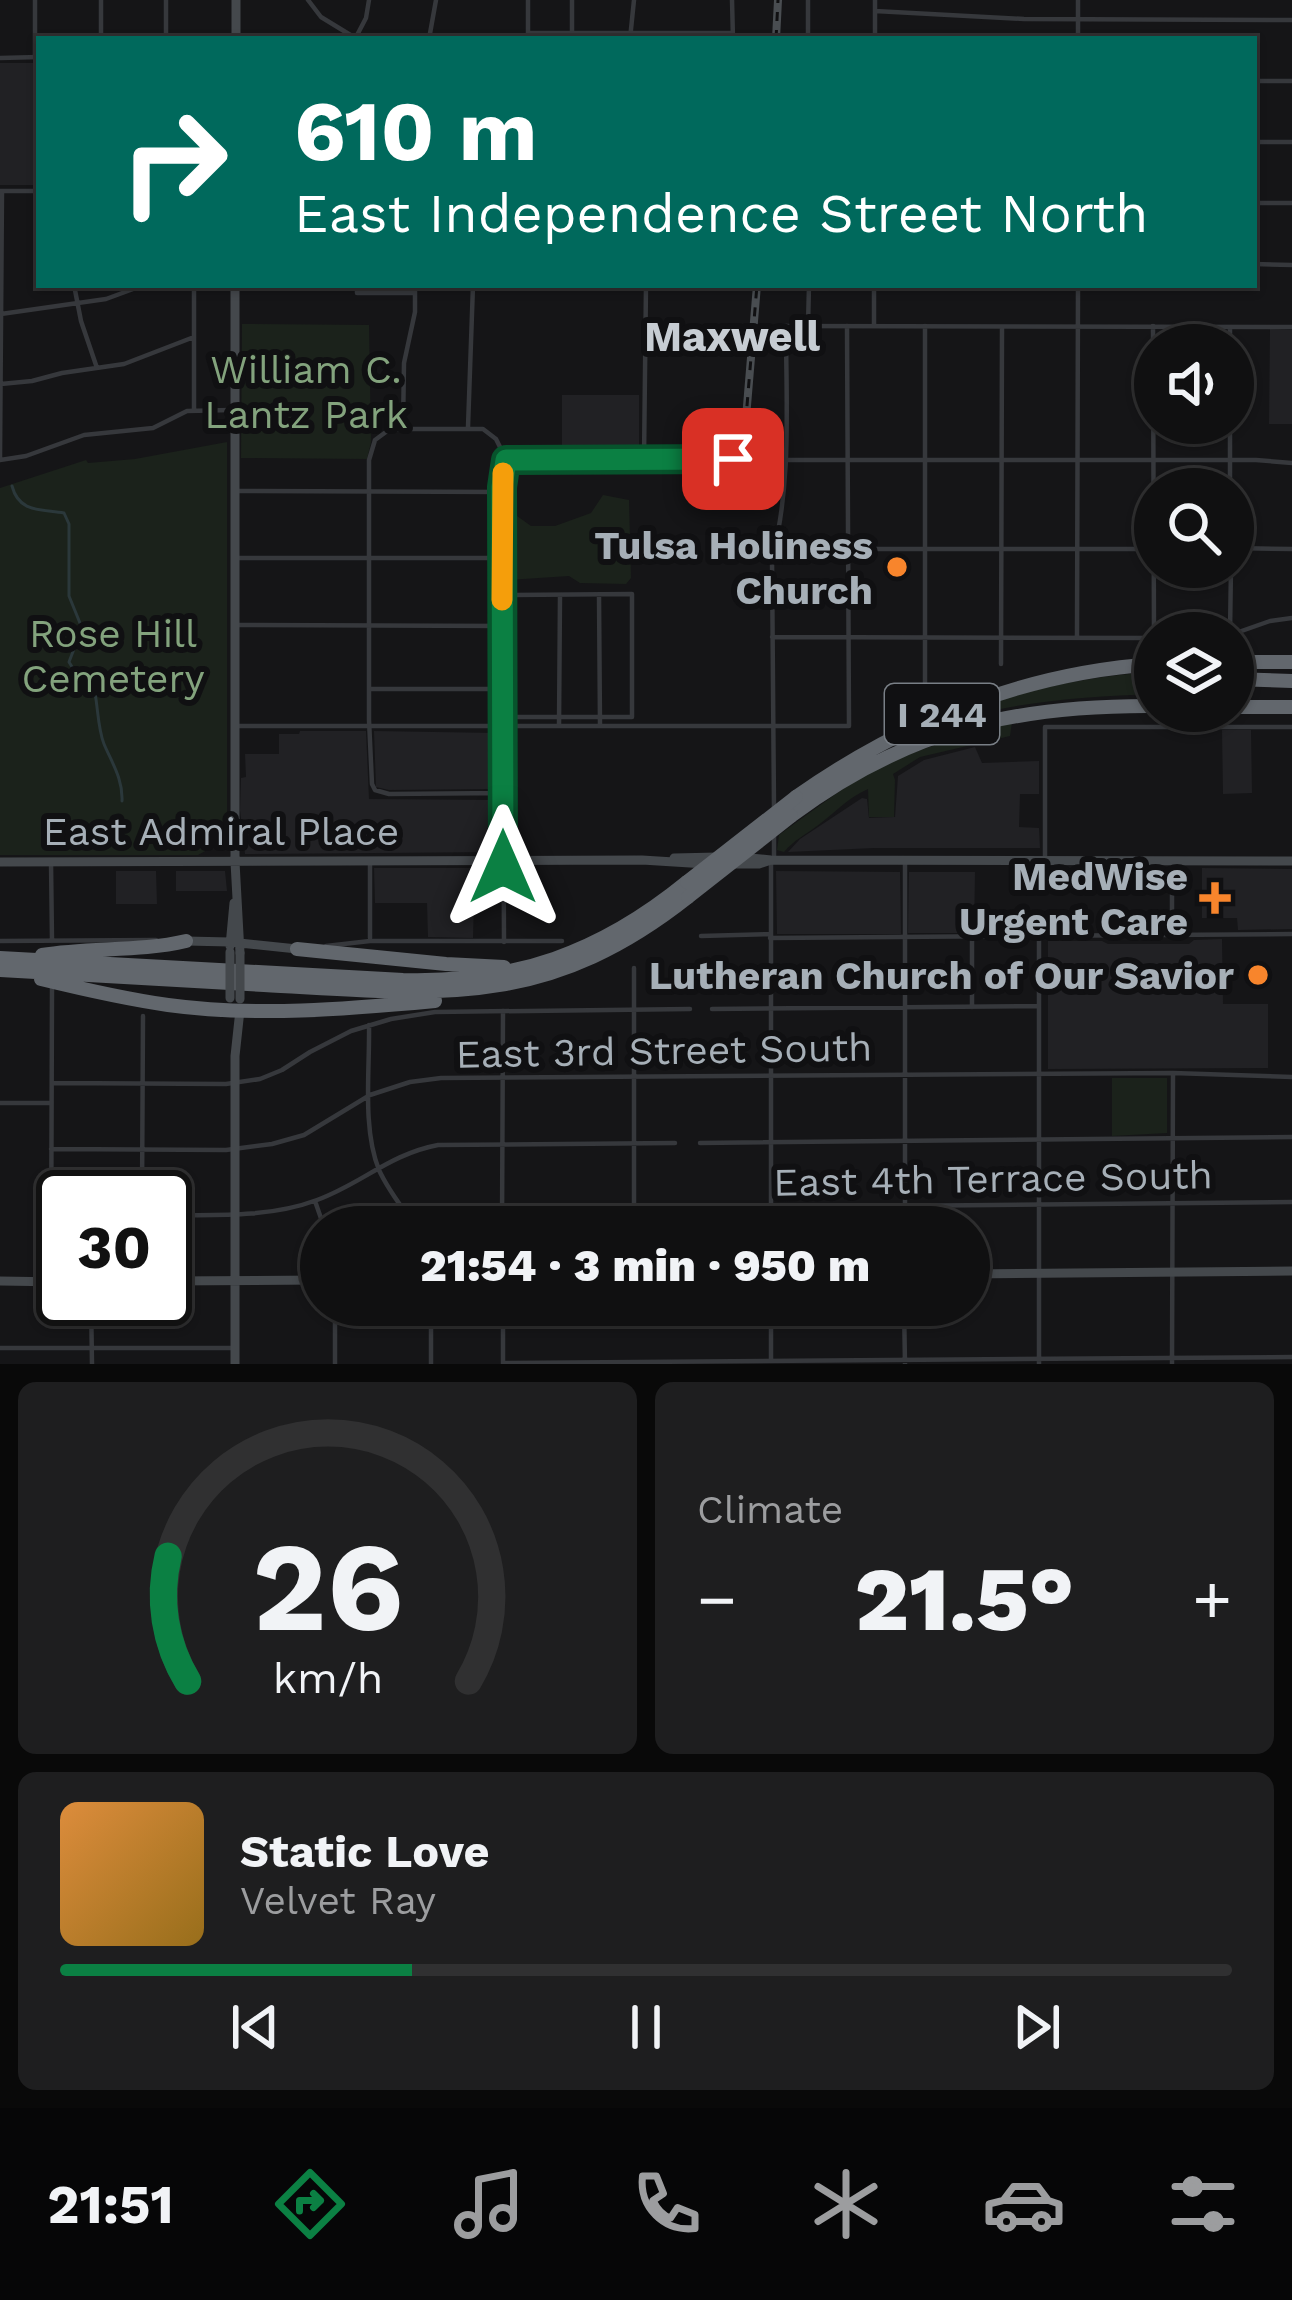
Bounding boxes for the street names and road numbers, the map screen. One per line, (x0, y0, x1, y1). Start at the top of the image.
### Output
road number: I 244 (885, 684, 999, 744)
street label: East Admiral Place (43, 809, 399, 854)
street label: East 3rd Street South (455, 1024, 873, 1077)
street label: East 4th Terrace South (773, 1152, 1213, 1205)

